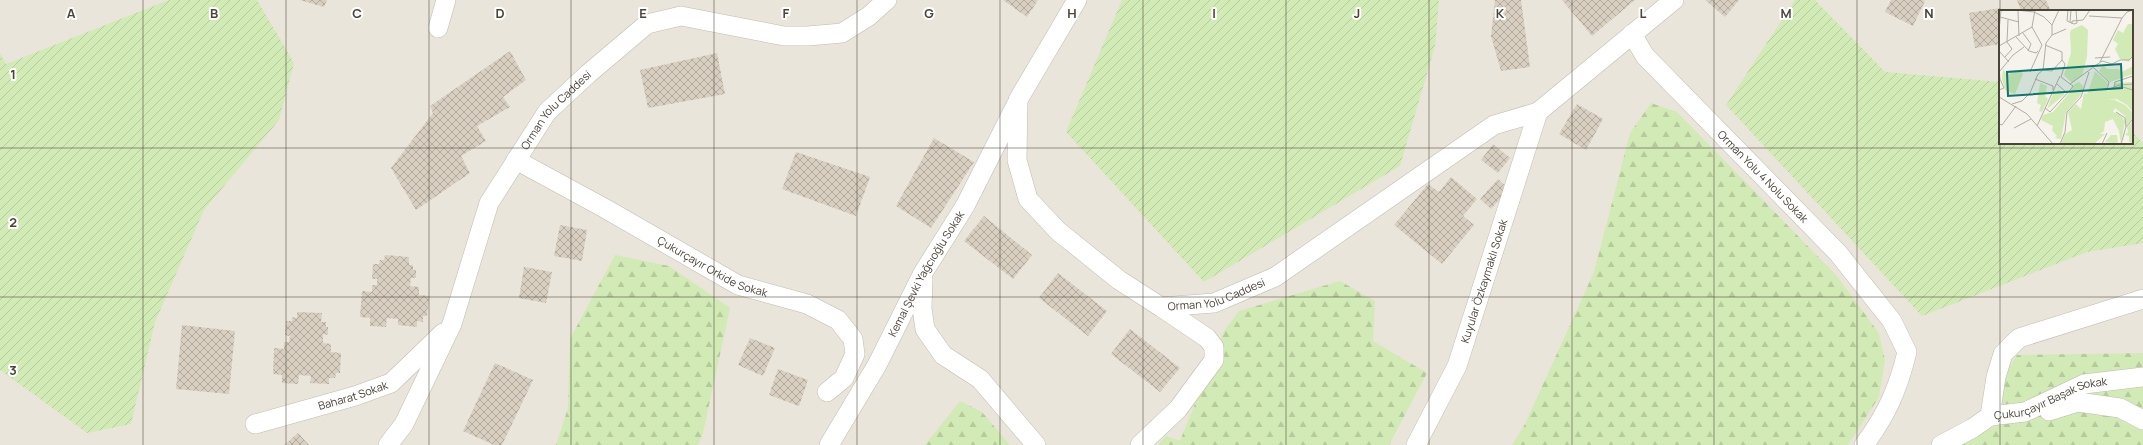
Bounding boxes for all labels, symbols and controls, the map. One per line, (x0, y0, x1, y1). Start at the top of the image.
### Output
text: A (67, 4, 76, 22)
text: B (210, 4, 218, 22)
text: C (352, 4, 362, 22)
text: D (495, 4, 505, 22)
text: E (639, 4, 647, 22)
text: F (783, 4, 790, 22)
text: G (924, 4, 934, 22)
text: H (1067, 4, 1077, 22)
text: I (1212, 4, 1216, 22)
text: J (1354, 4, 1360, 22)
text: K (1496, 4, 1505, 22)
text: L (1640, 4, 1647, 22)
text: M (1780, 4, 1792, 22)
text: N (1924, 4, 1934, 22)
inset map (1999, 10, 2133, 144)
text: 1 (10, 65, 16, 83)
street label: Orman Yolu Caddesi (517, 67, 594, 152)
street label: Orman Yolu 4 Nolu Sokak (1715, 127, 1812, 226)
street label: Kemal Şevki Yağcıoğlu Sokak (884, 207, 968, 339)
text: 2 (9, 213, 17, 231)
street label: Kuyular Özkaymaklı Sokak (1457, 217, 1511, 345)
street label: Çukurçayır Orkide Sokak (655, 232, 770, 300)
street label: Orman Yolu Caddesi (1167, 274, 1267, 313)
text: 3 (9, 361, 17, 379)
street label: Çukurçayır Başak Sokak (1993, 373, 2108, 422)
street label: Baharat Sokak (316, 377, 390, 413)

